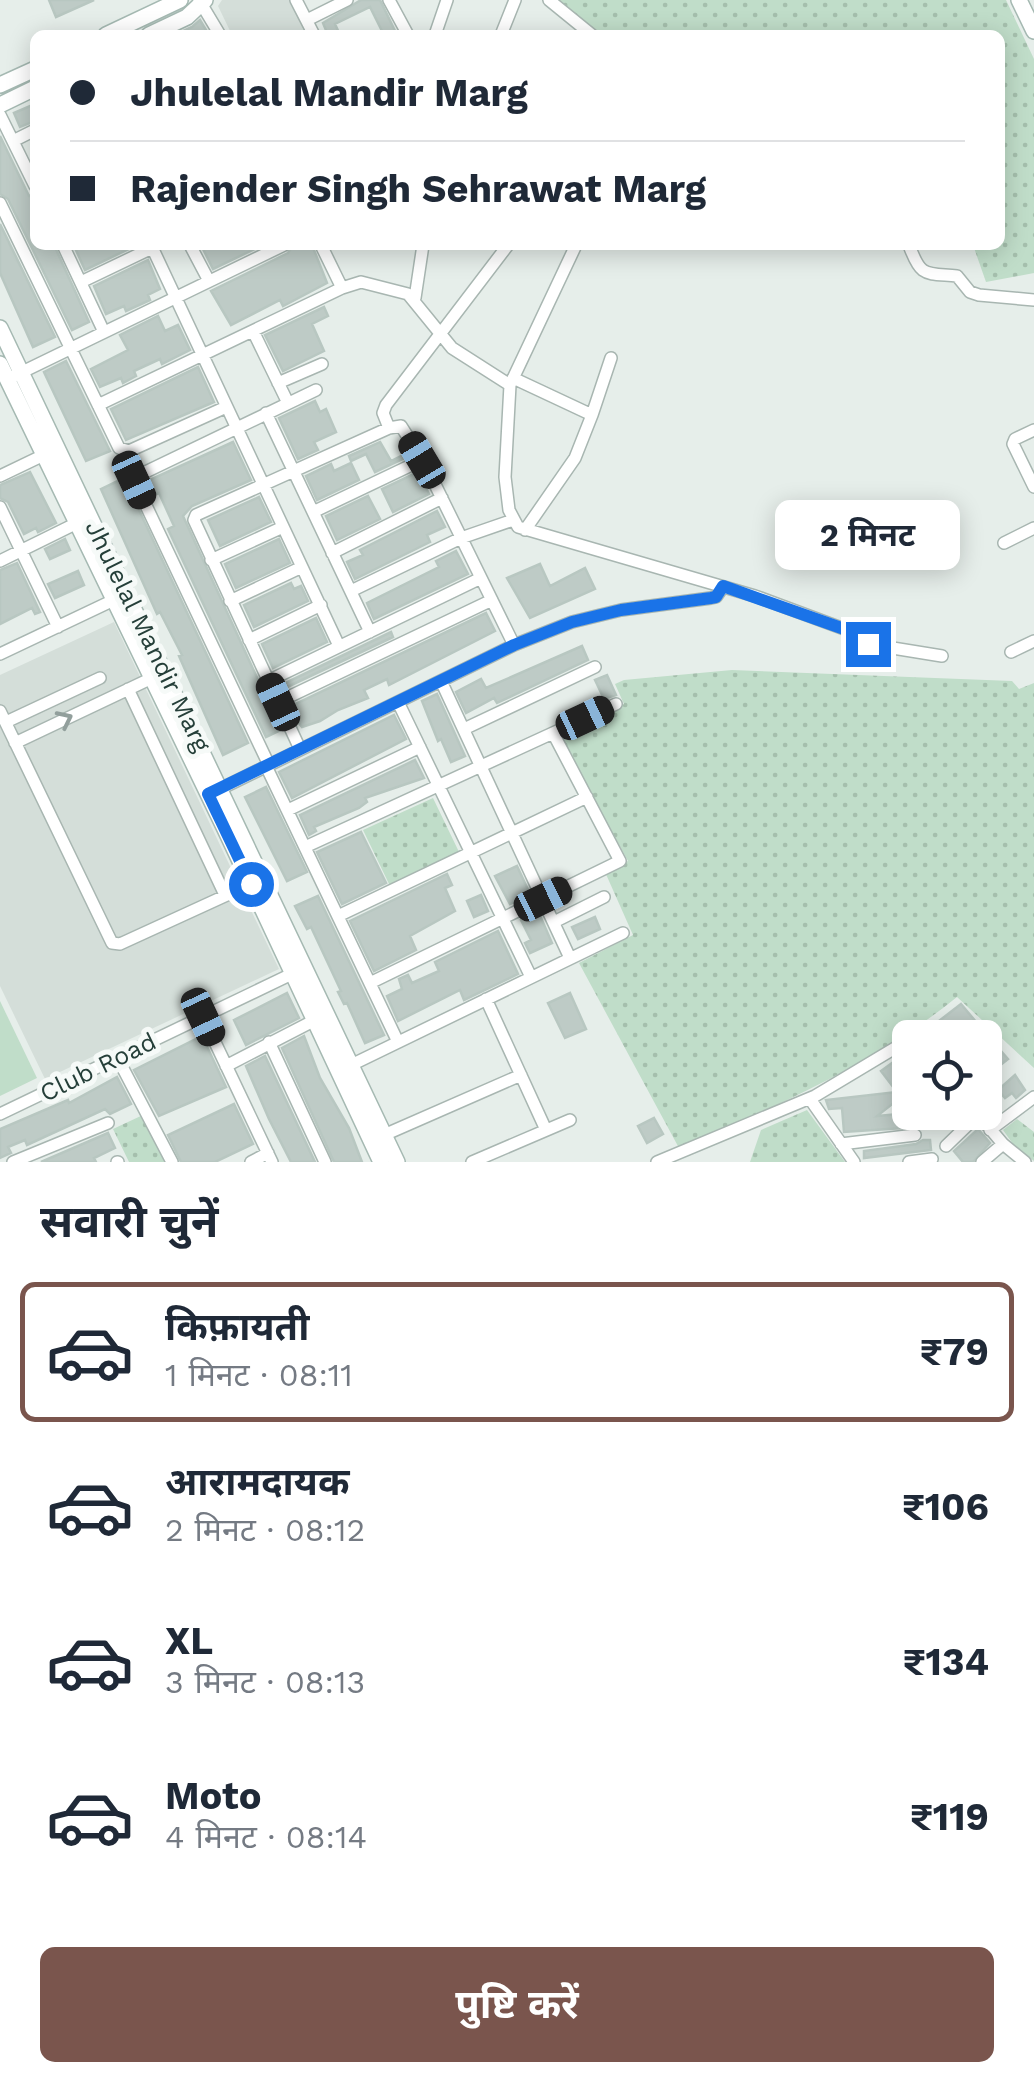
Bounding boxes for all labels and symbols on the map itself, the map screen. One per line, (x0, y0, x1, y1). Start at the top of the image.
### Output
car (394, 427, 450, 493)
car (108, 446, 160, 514)
callout: 2 मिनट (776, 499, 960, 569)
street label: Jhulelal Mandir Marg (79, 516, 217, 757)
route end (846, 622, 891, 667)
car (252, 668, 304, 736)
car (551, 692, 619, 744)
one-way arrow (55, 711, 73, 731)
route start (229, 862, 274, 907)
car (509, 872, 577, 926)
car (177, 983, 229, 1051)
street label: Club Road (35, 1026, 161, 1108)

